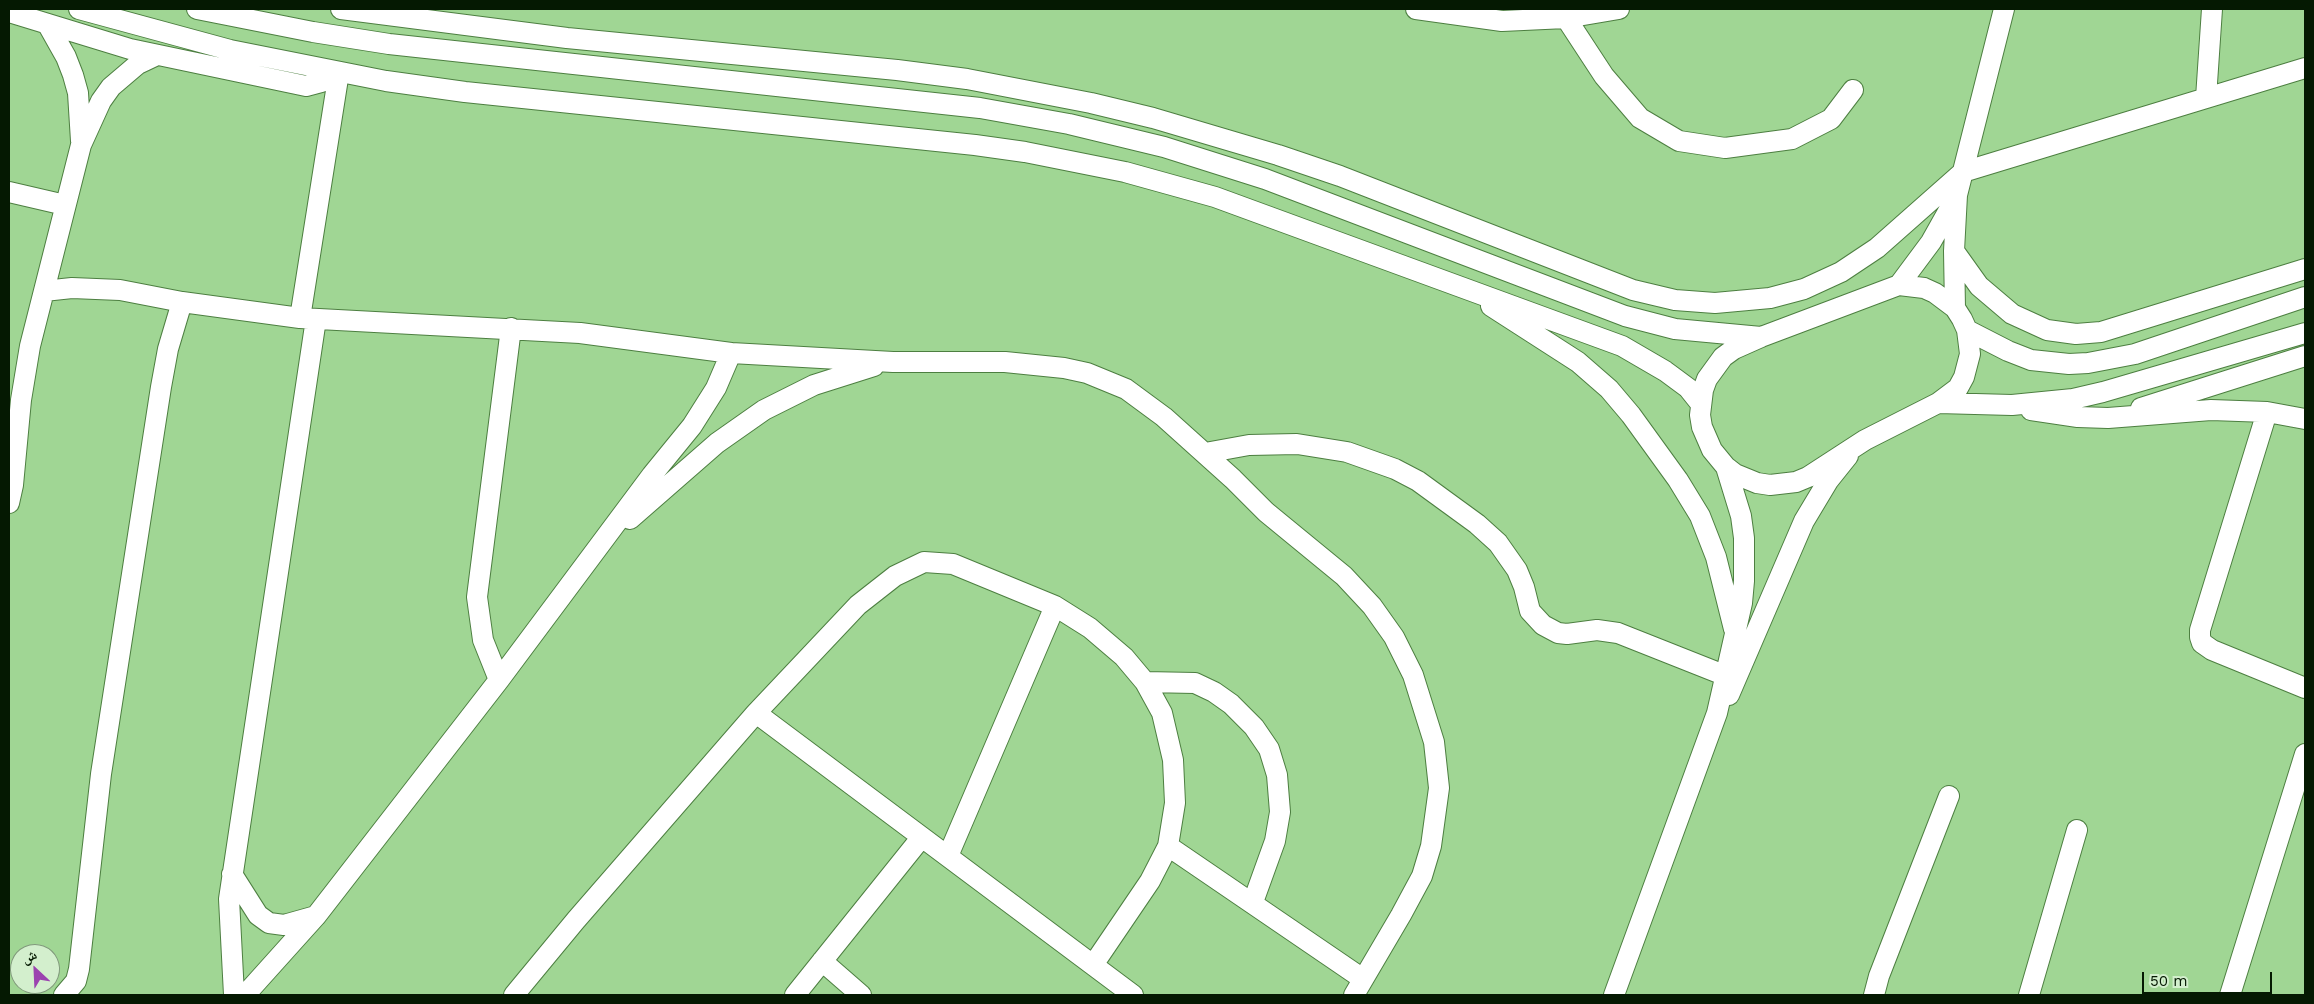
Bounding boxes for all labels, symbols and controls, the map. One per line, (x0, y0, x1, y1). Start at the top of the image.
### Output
north arrow (10, 944, 60, 994)
text: ش (19, 946, 39, 967)
scale bar (2144, 962, 2274, 994)
text: 50 m (2150, 972, 2187, 990)

